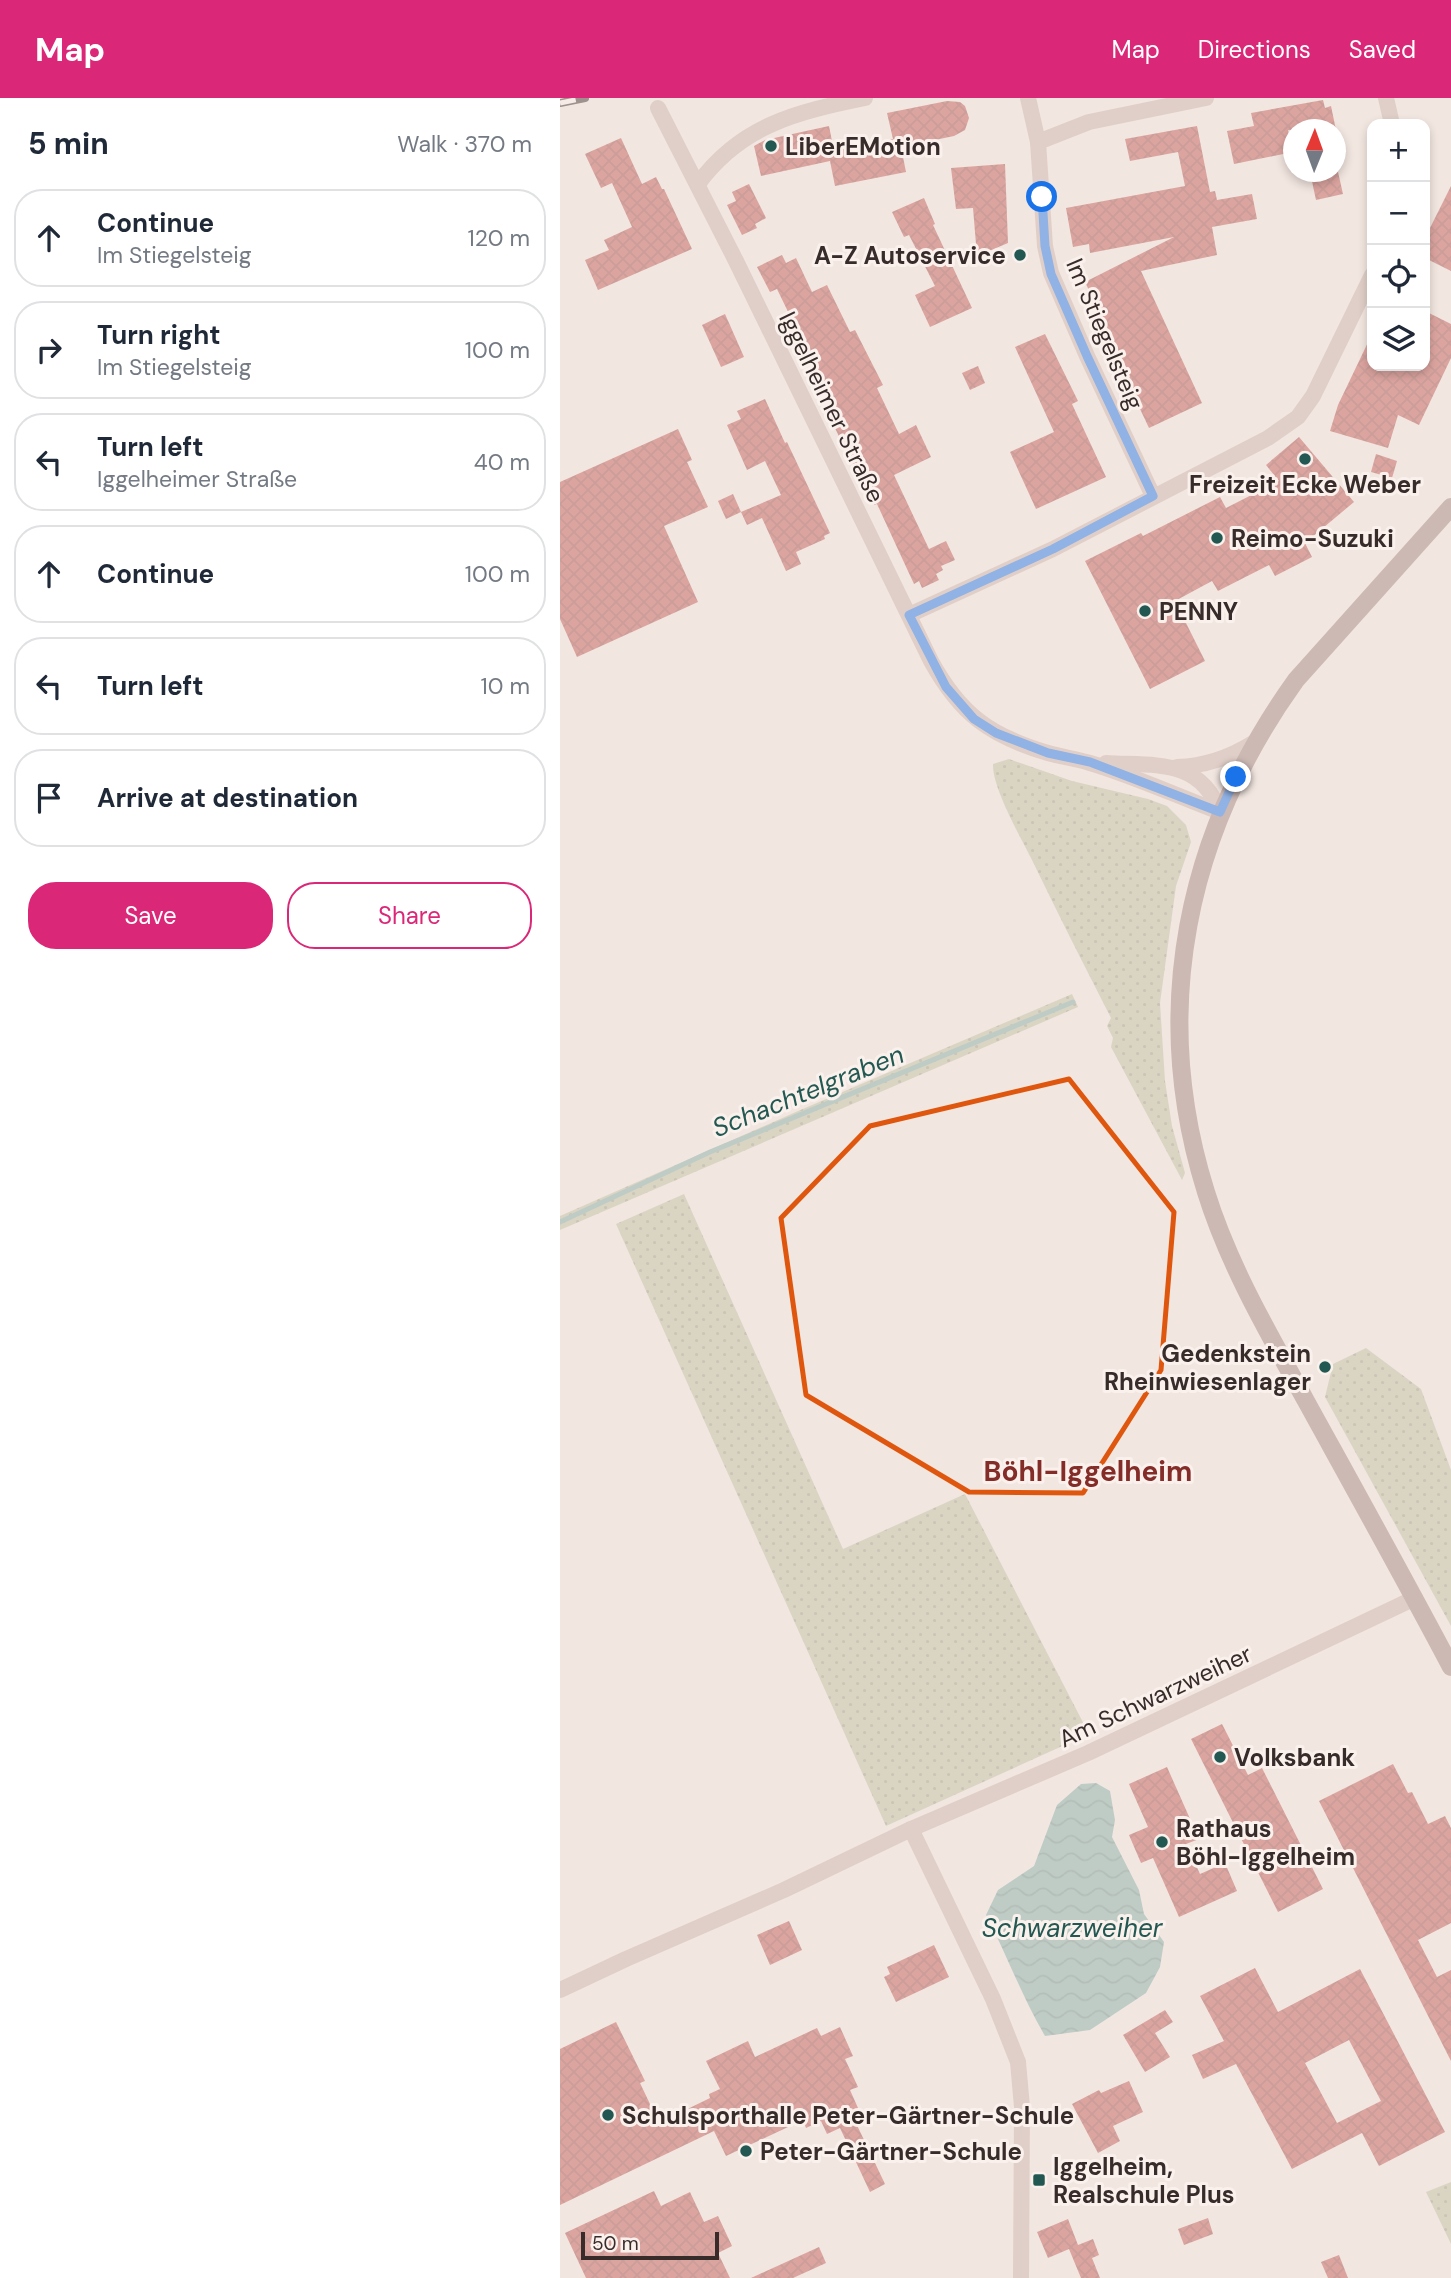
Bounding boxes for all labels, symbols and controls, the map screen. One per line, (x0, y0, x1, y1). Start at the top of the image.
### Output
text: Map (35, 28, 105, 71)
text: Map (1112, 34, 1160, 65)
text: Directions (1198, 34, 1311, 65)
text: Saved (1349, 34, 1416, 65)
north arrow (1283, 119, 1346, 182)
map controls (1367, 119, 1430, 371)
button: + (1367, 119, 1430, 182)
text: 5 min (28, 124, 109, 163)
text: Walk · 370 m (397, 129, 532, 159)
place label: LiberEMotion (785, 131, 941, 162)
marker: LiberEMotion (763, 138, 779, 154)
route start (1026, 181, 1057, 212)
button: − (1367, 182, 1430, 245)
text: Continue (97, 206, 214, 240)
icon: ahead (30, 219, 68, 257)
text: 120 m (467, 223, 530, 253)
text: Im Stiegelsteig (97, 240, 252, 270)
place label: A-Z Autoservice (814, 240, 1006, 271)
button: locate (1367, 245, 1430, 308)
marker: A-Z Autoservice (1012, 247, 1028, 263)
street label: Im Stiegelsteig (1059, 254, 1151, 414)
street label: Iggelheimer Straße (772, 306, 892, 508)
button: layers (1367, 308, 1430, 371)
text: Turn right (97, 318, 221, 352)
icon: right (30, 331, 68, 369)
text: 100 m (465, 335, 530, 365)
text: Im Stiegelsteig (97, 352, 252, 382)
text: Turn left (97, 430, 204, 464)
icon: left (30, 443, 68, 481)
text: 40 m (474, 447, 530, 477)
marker: Freizeit Ecke Weber (1297, 451, 1313, 467)
text: Iggelheimer Straße (97, 464, 297, 494)
place label: Freizeit Ecke Weber (1189, 469, 1421, 500)
place label: Reimo-Suzuki (1231, 523, 1394, 554)
marker: Reimo-Suzuki (1209, 530, 1225, 546)
icon: ahead (30, 555, 68, 593)
text: Continue (97, 557, 214, 591)
text: 100 m (465, 559, 530, 589)
place label: PENNY (1159, 596, 1238, 627)
marker: PENNY (1137, 603, 1153, 619)
icon: left (30, 667, 68, 705)
text: Turn left (97, 669, 204, 703)
text: 10 m (480, 671, 530, 701)
route end (1220, 761, 1251, 792)
icon: arrive (30, 779, 68, 817)
text: Arrive at destination (97, 781, 358, 815)
button: Save (28, 882, 273, 949)
button: Share (287, 882, 532, 949)
water label: Schachtelgraben (707, 1037, 909, 1145)
place label: Gedenkstein Rheinwiesenlager (1104, 1338, 1311, 1397)
marker: Gedenkstein Rheinwiesenlager (1317, 1359, 1333, 1375)
district label: Böhl-Iggelheim (984, 1453, 1192, 1490)
street label: Am Schwarzweiher (1053, 1638, 1257, 1754)
place label: Volksbank (1234, 1742, 1355, 1773)
marker: Volksbank (1212, 1749, 1228, 1765)
place label: Rathaus Böhl-Iggelheim (1176, 1813, 1355, 1872)
marker: Rathaus Böhl-Iggelheim (1154, 1834, 1170, 1850)
water label: Schwarzweiher (982, 1911, 1164, 1945)
place label: Schulsporthalle Peter-Gärtner-Schule (622, 2100, 1074, 2131)
marker: Schulsporthalle Peter-Gärtner-Schule (600, 2107, 616, 2123)
place label: Peter-Gärtner-Schule (760, 2136, 1022, 2167)
marker: Peter-Gärtner-Schule (738, 2143, 754, 2159)
place label: Iggelheim, Realschule Plus (1053, 2151, 1235, 2210)
marker: Iggelheim, Realschule Plus (1031, 2172, 1047, 2188)
scale bar (581, 2229, 719, 2261)
text: 50 m (592, 2231, 639, 2256)

